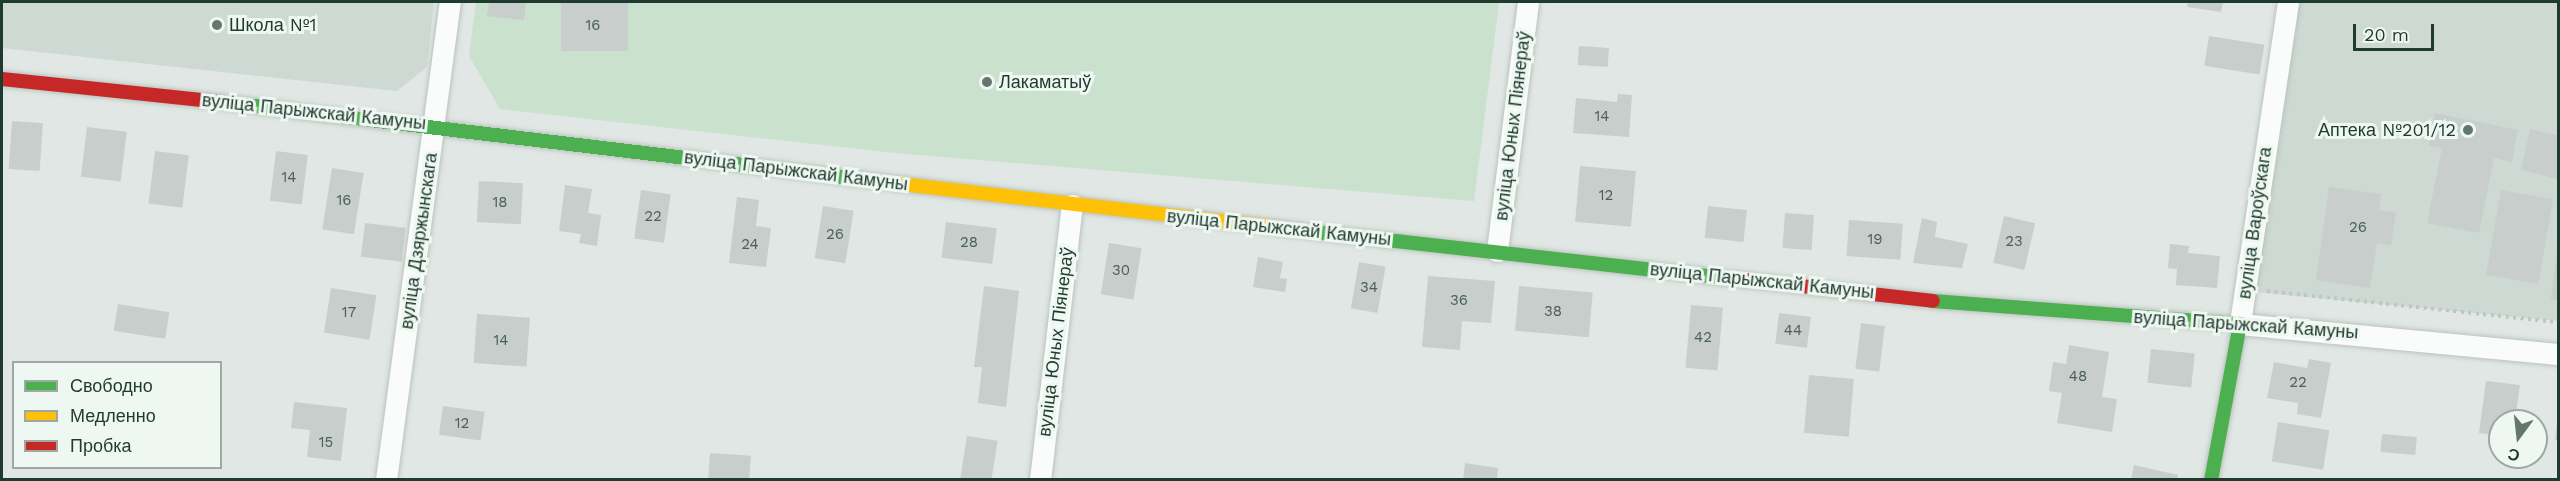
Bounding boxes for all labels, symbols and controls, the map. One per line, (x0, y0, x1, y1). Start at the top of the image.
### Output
scale bar (2356, 12, 2437, 50)
place label: Школа №1 (229, 14, 317, 36)
house number: 16 (586, 17, 600, 35)
marker: Школа №1 (210, 18, 224, 32)
text: 20 m (2364, 24, 2409, 45)
street label: вуліца Юных Піянераў (1491, 30, 1535, 222)
place label: Лакаматыў (999, 71, 1091, 93)
marker: Лакаматыў (980, 75, 994, 89)
street label: вуліца Парыжскай Камуны (201, 89, 427, 135)
house number: 14 (1594, 108, 1610, 126)
place label: Аптека №201/12 (2318, 119, 2456, 141)
marker: Аптека №201/12 (2461, 123, 2475, 137)
street label: вуліца Вароўскага (2234, 146, 2276, 300)
street label: вуліца Парыжскай Камуны (683, 147, 909, 195)
street label: вуліца Дзяржынскага (396, 151, 442, 331)
house number: 14 (281, 169, 297, 187)
house number: 12 (1599, 187, 1613, 205)
house number: 16 (337, 192, 351, 210)
house number: 18 (492, 194, 508, 212)
street label: вуліца Парыжскай Камуны (1166, 205, 1392, 251)
house number: 22 (644, 208, 662, 226)
house number: 26 (2349, 219, 2367, 237)
house number: 26 (826, 226, 844, 244)
house number: 19 (1867, 231, 1883, 249)
house number: 23 (2005, 233, 2023, 251)
house number: 28 (960, 234, 978, 252)
house number: 24 (741, 236, 759, 254)
street label: вуліца Юных Піянераў (1034, 246, 1078, 438)
street label: вуліца Парыжскай Камуны (1649, 258, 1875, 304)
house number: 30 (1112, 262, 1130, 280)
house number: 34 (1360, 279, 1378, 297)
house number: 36 (1450, 292, 1468, 310)
house number: 38 (1544, 303, 1562, 321)
house number: 17 (342, 304, 356, 322)
street label: вуліца Парыжскай Камуны (2133, 306, 2359, 344)
house number: 44 (1784, 322, 1802, 340)
house number: 42 (1694, 329, 1712, 347)
house number: 14 (493, 332, 509, 350)
legend (12, 361, 222, 469)
house number: 48 (2069, 368, 2087, 386)
house number: 22 (2289, 374, 2307, 392)
text: Свободно (70, 375, 153, 396)
text: Медленно (70, 405, 156, 426)
north arrow (2488, 409, 2548, 469)
house number: 12 (455, 415, 469, 433)
house number: 15 (319, 434, 333, 452)
text: Пробка (70, 435, 132, 456)
text: С (2506, 444, 2522, 466)

